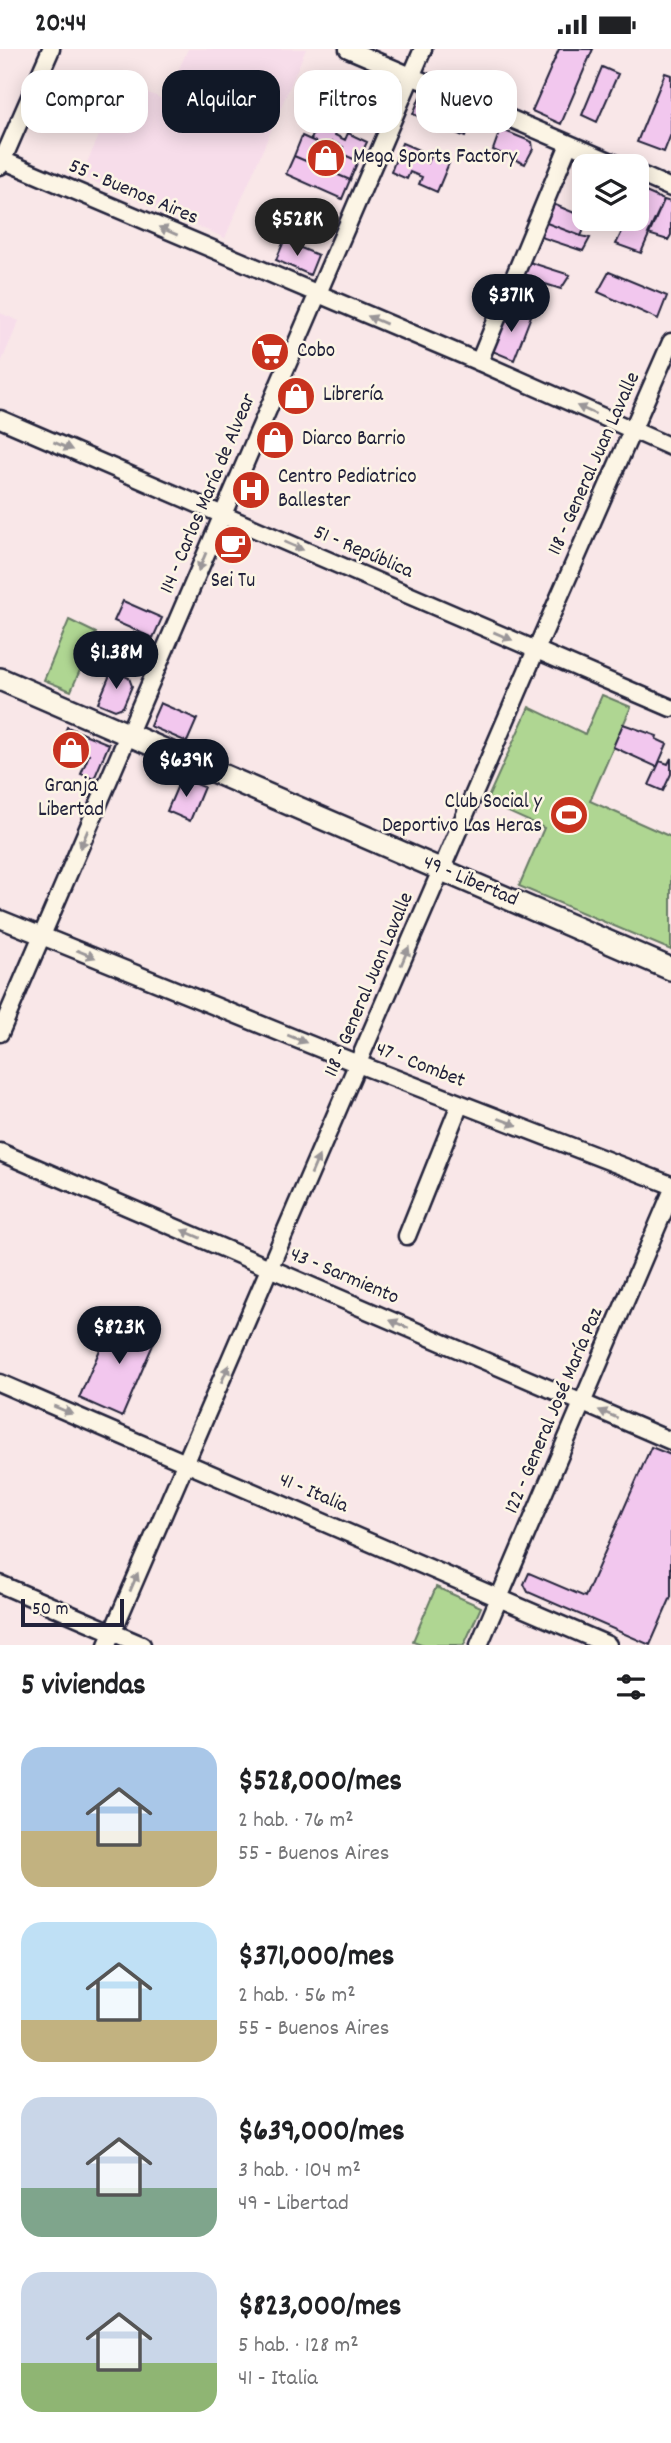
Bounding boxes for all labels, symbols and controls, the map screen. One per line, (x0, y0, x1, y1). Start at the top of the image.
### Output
text: 20:44 (35, 6, 86, 43)
chip: Comprar (21, 70, 148, 133)
chip: Alquilar (162, 70, 280, 133)
chip: Filtros (294, 70, 402, 133)
chip: Nuevo (416, 70, 517, 133)
shop icon: Mega Sports Factory (305, 137, 347, 179)
place label: Mega Sports Factory (353, 143, 517, 173)
street label: 55 - Buenos Aires (63, 152, 203, 234)
map controls (572, 154, 649, 231)
button: layers (572, 154, 649, 231)
pin: $528K (248, 199, 346, 258)
text: $528K (271, 204, 323, 237)
one-way arrow (158, 225, 178, 237)
pin: $371K (462, 275, 560, 334)
text: $371K (488, 280, 534, 313)
one-way arrow (367, 314, 388, 325)
supermarket icon: Cobo (249, 331, 291, 373)
place label: Cobo (297, 337, 335, 367)
street label: 118 - General Juan Lavalle (541, 367, 649, 561)
shop icon: Librería (275, 375, 317, 417)
place label: Librería (323, 381, 384, 411)
street label: 114 - Carlos María de Alvear (153, 389, 265, 599)
one-way arrow (576, 404, 596, 416)
shop icon: Diarco Barrio (254, 419, 296, 461)
place label: Diarco Barrio (302, 425, 406, 455)
one-way arrow (52, 441, 73, 452)
place label: Centro Pediatrico Ballester (278, 463, 417, 517)
hospital icon: Centro Pediatrico Ballester (230, 469, 272, 511)
street label: 51 - República (309, 519, 418, 588)
cafe icon: Sei Tu (212, 524, 254, 566)
one-way arrow (284, 540, 304, 552)
one-way arrow (196, 552, 208, 572)
place label: Sei Tu (211, 567, 255, 597)
one-way arrow (493, 630, 513, 642)
pin: $1.38M (59, 631, 173, 691)
text: $1.38M (89, 637, 143, 670)
shop icon: Granja Libertad (50, 729, 92, 771)
pin: $639K (137, 739, 235, 799)
text: $639K (159, 745, 213, 778)
place label: Granja Libertad (38, 772, 104, 826)
place label: Club Social y Deportivo Las Heras (382, 788, 542, 842)
sports icon: Club Social y Deportivo Las Heras (548, 794, 590, 836)
one-way arrow (78, 828, 89, 849)
street label: 49 - Libertad (418, 848, 522, 916)
street label: 118 - General Juan Lavalle (318, 888, 422, 1082)
one-way arrow (399, 946, 411, 966)
one-way arrow (75, 949, 96, 960)
one-way arrow (286, 1034, 307, 1045)
street label: 47 - Combet (371, 1035, 469, 1097)
one-way arrow (498, 1117, 519, 1128)
one-way arrow (310, 1154, 321, 1175)
one-way arrow (180, 1228, 201, 1239)
street label: 43 - Sarmiento (285, 1241, 403, 1313)
street label: 122 - General José María Paz (498, 1303, 612, 1519)
pin: $823K (70, 1307, 168, 1366)
text: $823K (93, 1312, 145, 1345)
one-way arrow (389, 1318, 410, 1329)
one-way arrow (219, 1363, 230, 1384)
one-way arrow (53, 1404, 73, 1416)
one-way arrow (598, 1408, 619, 1419)
street label: 41 - Italia (274, 1466, 353, 1522)
one-way arrow (129, 1572, 140, 1593)
scale bar (21, 1596, 124, 1628)
text: 50 m (32, 1597, 69, 1624)
text: 5 viviendas (21, 1666, 146, 1709)
icon: filters (612, 1668, 650, 1706)
text: $528,000/mes (238, 1762, 402, 1805)
icon: home (77, 1775, 161, 1859)
text: 2 hab. · 76 m² (238, 1805, 354, 1838)
text: 55 - Buenos Aires (238, 1838, 390, 1871)
text: $371,000/mes (238, 1937, 394, 1980)
icon: home (77, 1950, 161, 2034)
text: 2 hab. · 56 m² (238, 1980, 356, 2013)
text: 55 - Buenos Aires (238, 2013, 390, 2046)
text: $639,000/mes (238, 2112, 405, 2155)
icon: home (77, 2125, 161, 2209)
text: 3 hab. · 104 m² (238, 2155, 361, 2188)
text: 49 - Libertad (238, 2188, 349, 2221)
text: $823,000/mes (238, 2287, 401, 2330)
icon: home (77, 2300, 161, 2384)
text: 5 hab. · 128 m² (238, 2330, 359, 2363)
text: 41 - Italia (238, 2363, 318, 2396)

